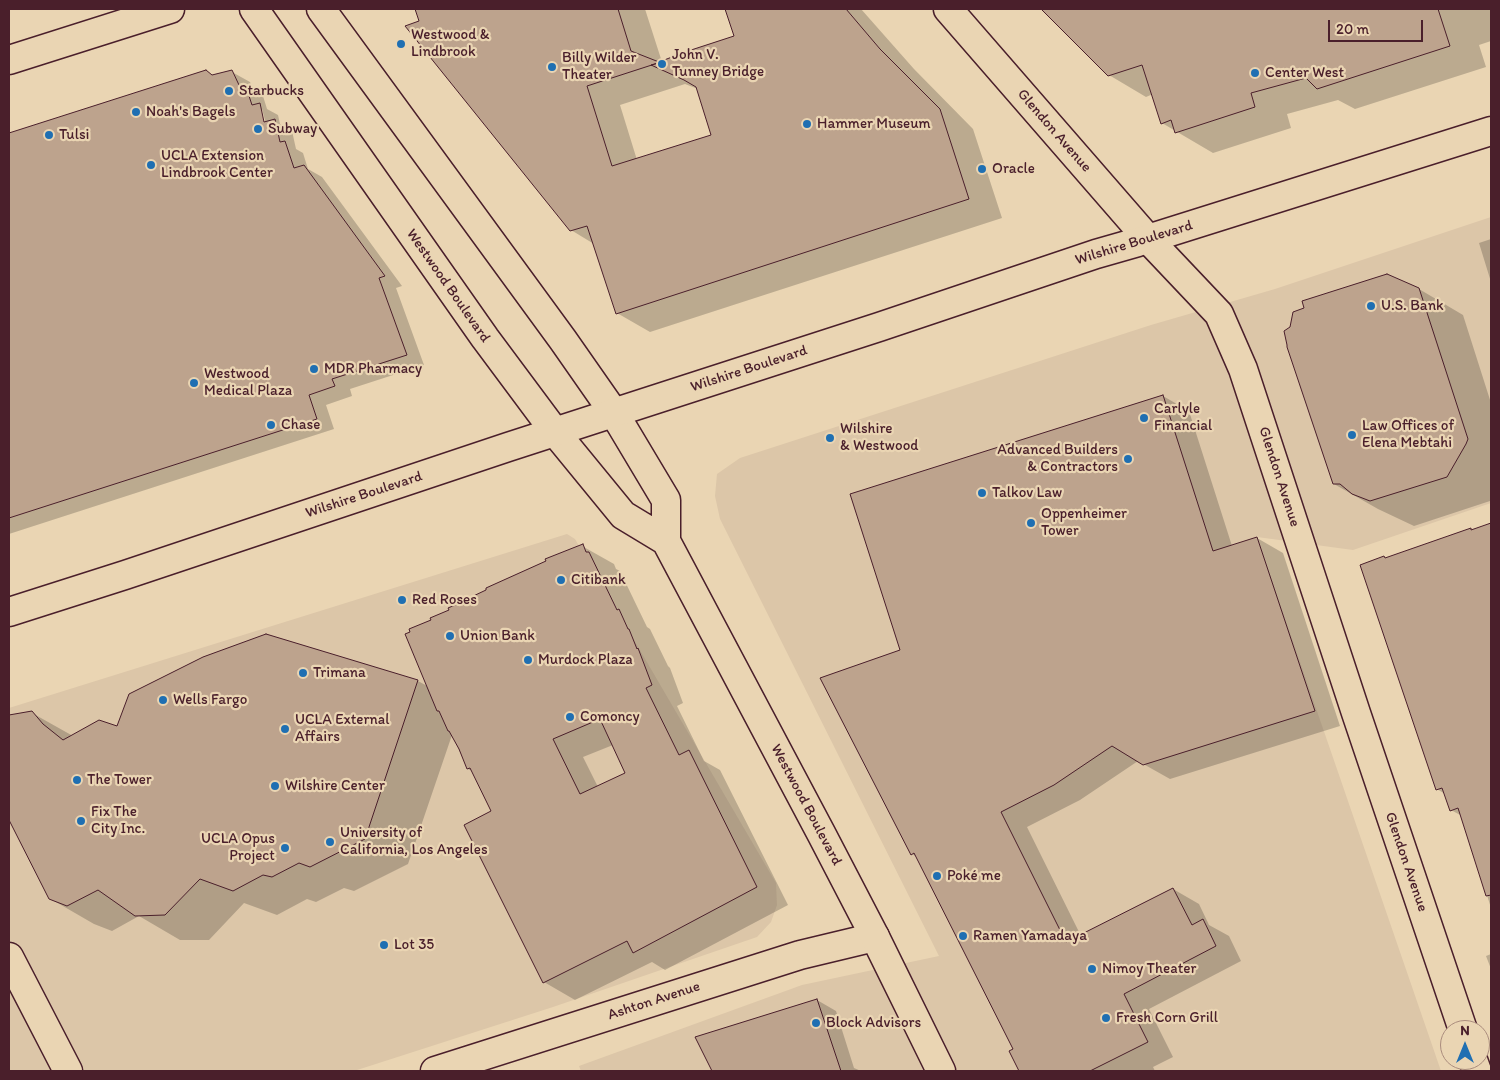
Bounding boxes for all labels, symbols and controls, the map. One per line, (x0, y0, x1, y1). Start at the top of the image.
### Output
scale bar (1330, 10, 1425, 42)
text: 20 m (1336, 20, 1369, 38)
place label: Westwood & Lindbrook (411, 26, 490, 61)
marker: Westwood & Lindbrook (395, 38, 407, 50)
place label: John V. Tunney Bridge (672, 46, 764, 81)
place label: Billy Wilder Theater (562, 49, 637, 84)
marker: John V. Tunney Bridge (656, 58, 668, 70)
marker: Billy Wilder Theater (546, 61, 558, 73)
place label: Center West (1265, 64, 1344, 82)
marker: Center West (1249, 67, 1261, 79)
place label: Starbucks (239, 82, 304, 100)
marker: Starbucks (223, 85, 235, 97)
street label: Glendon Avenue (1013, 86, 1095, 176)
place label: Noah's Bagels (146, 103, 235, 121)
marker: Noah's Bagels (130, 106, 142, 118)
place label: Hammer Museum (817, 115, 931, 133)
marker: Hammer Museum (801, 118, 813, 130)
place label: Subway (268, 120, 317, 138)
marker: Subway (252, 123, 264, 135)
place label: Tulsi (59, 126, 89, 144)
marker: Tulsi (43, 129, 55, 141)
place label: UCLA Extension Lindbrook Center (161, 147, 273, 182)
marker: UCLA Extension Lindbrook Center (145, 159, 157, 171)
place label: Oracle (992, 160, 1035, 178)
marker: Oracle (976, 163, 988, 175)
street label: Wilshire Boulevard (1073, 217, 1195, 269)
street label: Westwood Boulevard (402, 226, 494, 346)
place label: U.S. Bank (1381, 297, 1444, 315)
marker: U.S. Bank (1365, 300, 1377, 312)
street label: Wilshire Boulevard (688, 342, 810, 396)
place label: MDR Pharmacy (324, 360, 422, 378)
marker: MDR Pharmacy (308, 363, 320, 375)
place label: Westwood Medical Plaza (204, 365, 292, 400)
marker: Westwood Medical Plaza (188, 377, 200, 389)
place label: Carlyle Financial (1154, 400, 1212, 435)
marker: Carlyle Financial (1138, 412, 1150, 424)
place label: Chase (281, 416, 320, 434)
place label: Law Offices of Elena Mebtahi (1362, 417, 1454, 452)
marker: Chase (265, 419, 277, 431)
place label: Wilshire & Westwood (840, 420, 919, 455)
street label: Glendon Avenue (1254, 425, 1304, 529)
marker: Law Offices of Elena Mebtahi (1346, 429, 1358, 441)
marker: Wilshire & Westwood (824, 432, 836, 444)
place label: Advanced Builders & Contractors (997, 441, 1118, 476)
marker: Advanced Builders & Contractors (1122, 453, 1134, 465)
street label: Wilshire Boulevard (303, 468, 425, 522)
place label: Talkov Law (992, 484, 1062, 502)
marker: Talkov Law (976, 487, 988, 499)
place label: Oppenheimer Tower (1041, 505, 1127, 540)
marker: Oppenheimer Tower (1025, 517, 1037, 529)
place label: Citibank (571, 571, 626, 589)
marker: Citibank (555, 574, 567, 586)
place label: Red Roses (412, 591, 477, 609)
marker: Red Roses (396, 594, 408, 606)
place label: Union Bank (460, 627, 535, 645)
marker: Union Bank (444, 630, 456, 642)
place label: Murdock Plaza (538, 651, 633, 669)
marker: Murdock Plaza (522, 654, 534, 666)
place label: Trimana (313, 664, 366, 682)
marker: Trimana (297, 667, 309, 679)
place label: Wells Fargo (173, 691, 247, 709)
marker: Wells Fargo (157, 694, 169, 706)
place label: Comoncy (580, 708, 640, 726)
place label: UCLA External Affairs (295, 711, 389, 746)
marker: Comoncy (564, 711, 576, 723)
marker: UCLA External Affairs (279, 723, 291, 735)
street label: Westwood Boulevard (766, 741, 846, 869)
place label: The Tower (87, 771, 152, 789)
marker: The Tower (71, 774, 83, 786)
place label: Wilshire Center (285, 777, 385, 795)
marker: Wilshire Center (269, 780, 281, 792)
place label: Fix The City Inc. (91, 803, 145, 838)
street label: Glendon Avenue (1381, 810, 1431, 914)
marker: Fix The City Inc. (75, 815, 87, 827)
place label: University of California, Los Angeles (340, 824, 488, 859)
place label: UCLA Opus Project (201, 830, 275, 865)
marker: University of California, Los Angeles (324, 836, 336, 848)
marker: UCLA Opus Project (279, 842, 291, 854)
place label: Poké me (947, 867, 1001, 885)
marker: Poké me (931, 870, 943, 882)
place label: Ramen Yamadaya (973, 927, 1087, 945)
marker: Ramen Yamadaya (957, 930, 969, 942)
place label: Lot 35 (394, 936, 434, 954)
marker: Lot 35 (378, 939, 390, 951)
place label: Nimoy Theater (1102, 960, 1196, 978)
marker: Nimoy Theater (1086, 963, 1098, 975)
street label: Ashton Avenue (606, 978, 702, 1024)
place label: Fresh Corn Grill (1116, 1009, 1218, 1027)
marker: Fresh Corn Grill (1100, 1012, 1112, 1024)
place label: Block Advisors (826, 1014, 921, 1032)
marker: Block Advisors (810, 1017, 822, 1029)
north arrow (1440, 1020, 1490, 1070)
text: N (1460, 1022, 1470, 1039)

